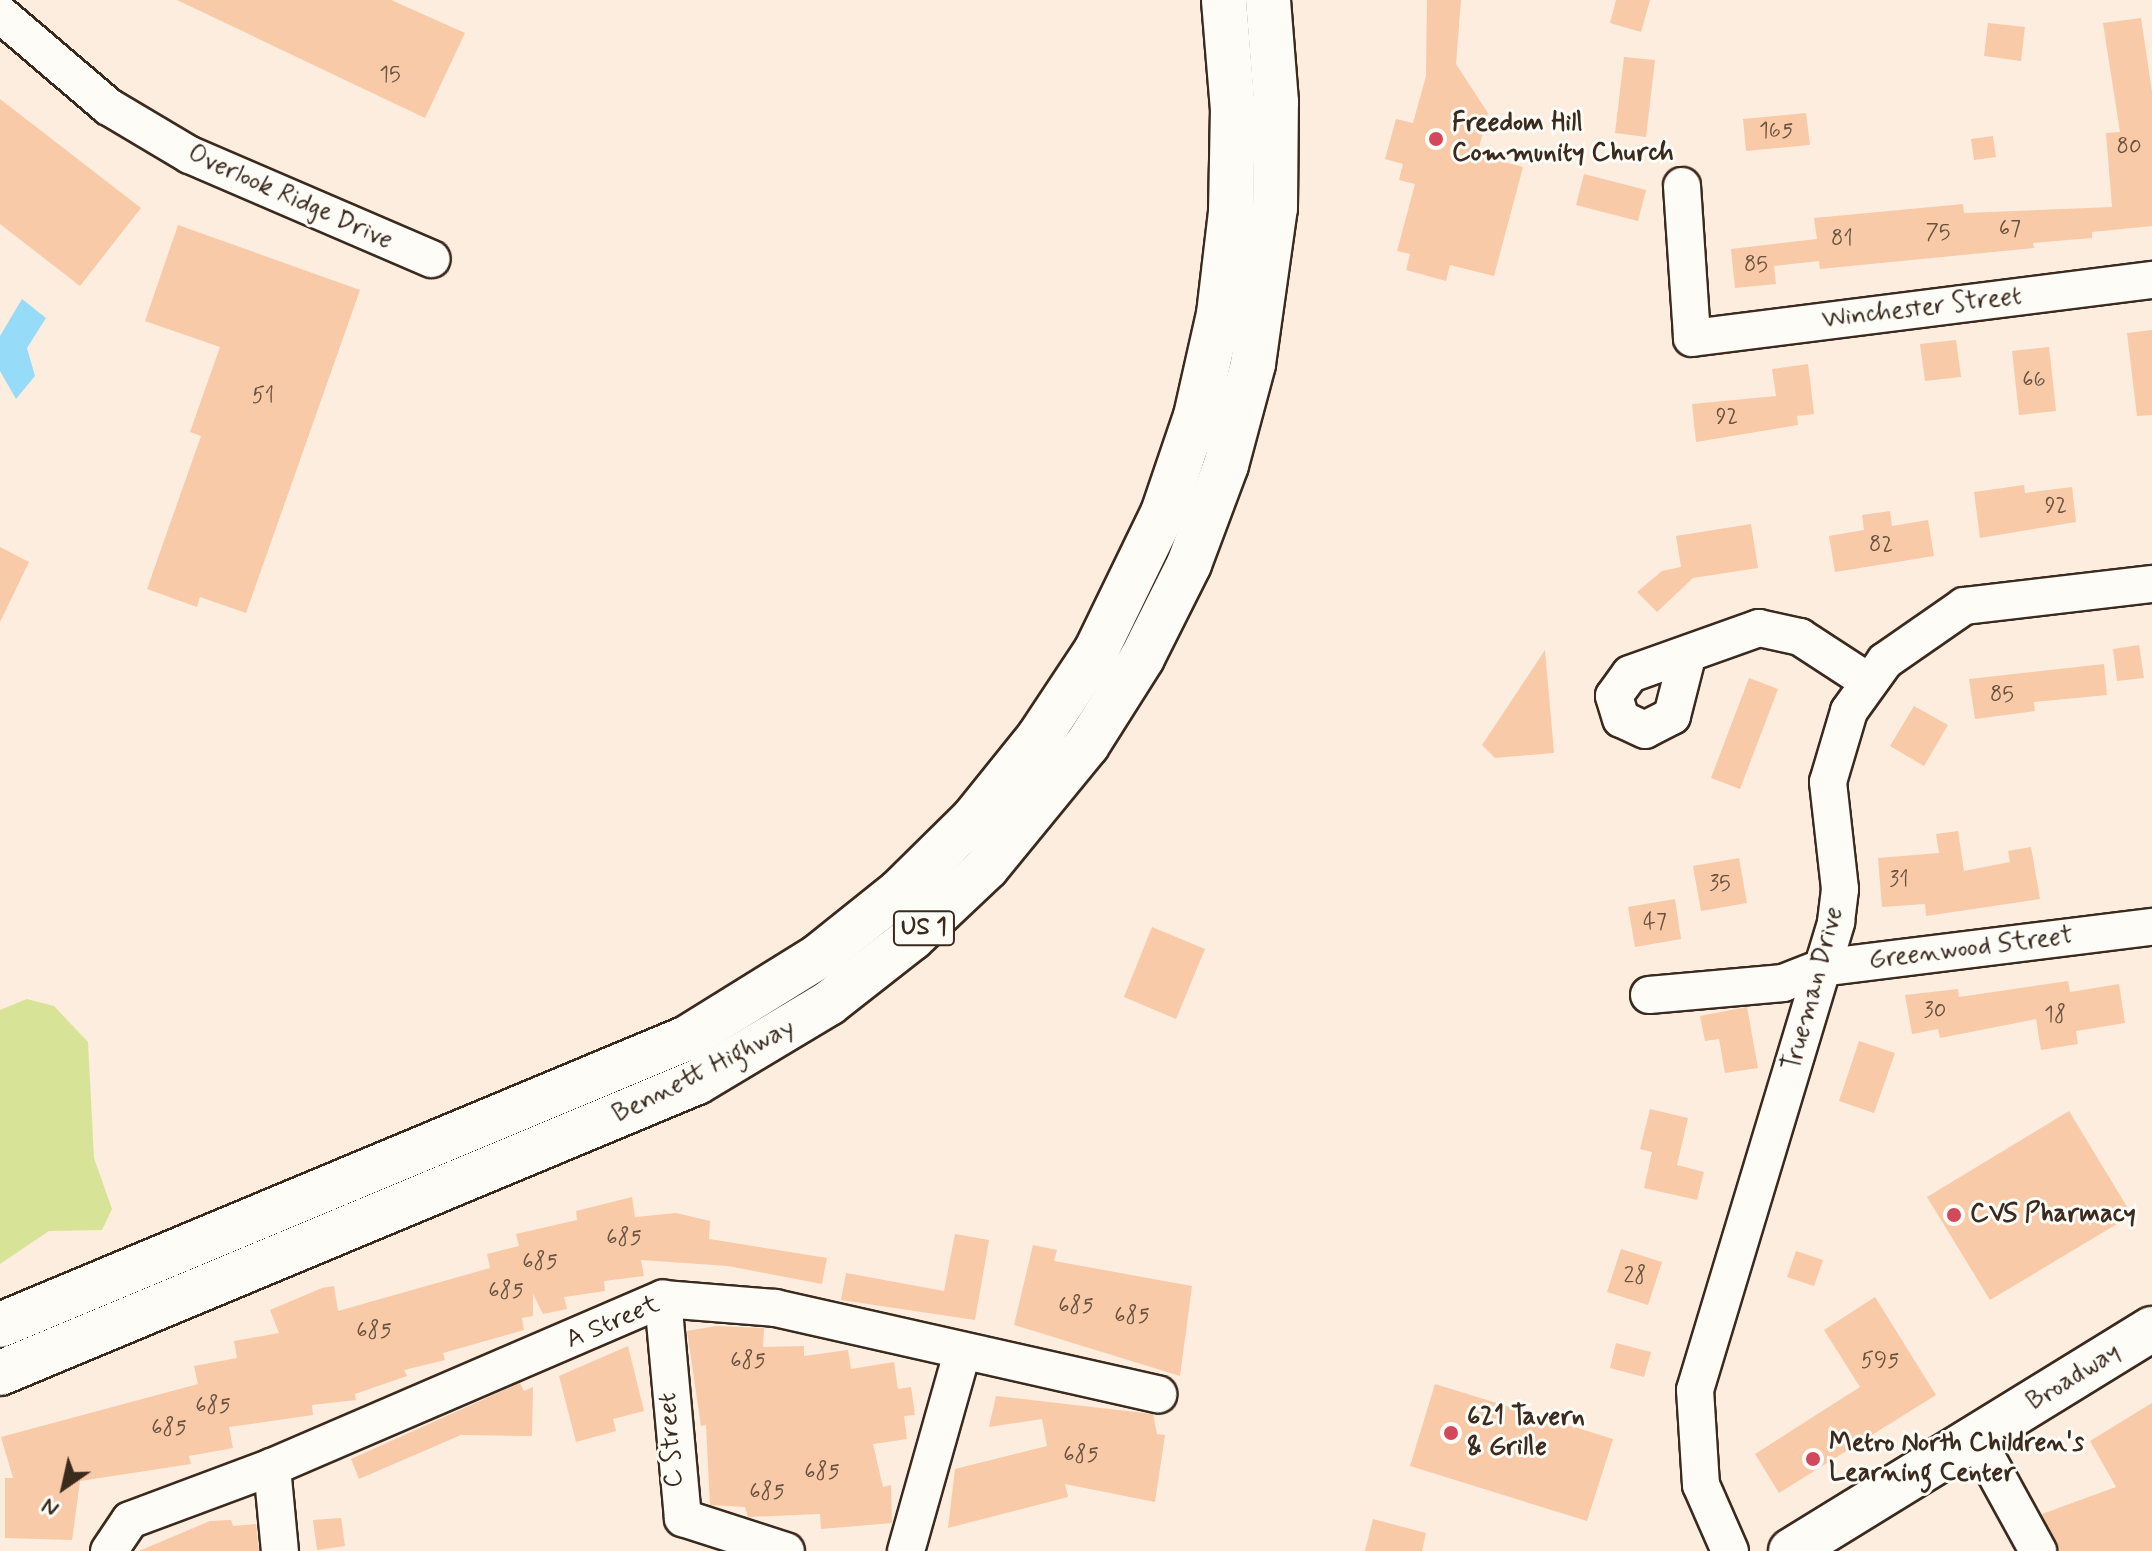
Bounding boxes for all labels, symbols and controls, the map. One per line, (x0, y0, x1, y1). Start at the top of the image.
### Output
house number: 15 (379, 63, 401, 89)
place label: Freedom Hill Community Church (1452, 108, 1674, 170)
house number: 165 (1759, 119, 1793, 145)
marker: Freedom Hill Community Church (1427, 130, 1445, 148)
house number: 80 (2117, 135, 2141, 161)
street label: Overlook Ridge Drive (183, 139, 397, 257)
house number: 67 (1999, 217, 2021, 243)
house number: 75 (1925, 221, 1951, 247)
house number: 81 (1831, 227, 1853, 253)
house number: 85 (1744, 253, 1768, 279)
street label: Winchester Street (1818, 281, 2026, 337)
house number: 66 (2022, 368, 2046, 394)
house number: 51 (252, 384, 274, 410)
house number: 92 (1716, 405, 1738, 431)
house number: 92 (2045, 494, 2067, 520)
house number: 82 (1869, 533, 1893, 559)
house number: 85 (1990, 683, 2014, 709)
house number: 31 (1889, 868, 1909, 894)
house number: 35 (1709, 872, 1731, 898)
street label: Trueman Drive (1777, 904, 1851, 1074)
road number: US 1 (892, 908, 956, 948)
house number: 47 (1643, 910, 1667, 936)
street label: Greenwood Street (1868, 921, 2074, 977)
house number: 30 (1924, 999, 1946, 1025)
house number: 18 (2044, 1003, 2066, 1029)
street label: Bennett Highway (608, 1013, 800, 1131)
place label: CVS Pharmacy (1970, 1199, 2136, 1231)
marker: CVS Pharmacy (1945, 1206, 1963, 1224)
house number: 685 (606, 1226, 642, 1252)
house number: 685 (522, 1250, 558, 1276)
house number: 28 (1624, 1264, 1646, 1290)
house number: 685 (488, 1279, 524, 1305)
street label: A Street (562, 1289, 664, 1357)
house number: 685 (1058, 1294, 1094, 1320)
house number: 685 (1114, 1304, 1150, 1330)
house number: 685 (356, 1319, 392, 1345)
street label: Broadway (2022, 1337, 2126, 1419)
house number: 685 (730, 1349, 766, 1375)
house number: 595 (1861, 1349, 1899, 1375)
street label: C Street (653, 1389, 691, 1491)
house number: 685 (195, 1394, 231, 1420)
place label: 621 Tavern & Grille (1467, 1402, 1585, 1464)
house number: 685 (151, 1416, 187, 1442)
marker: 621 Tavern & Grille (1442, 1424, 1460, 1442)
place label: Metro North Children's Learning Center (1829, 1428, 2084, 1490)
house number: 685 (1063, 1443, 1099, 1469)
north arrow (24, 1447, 104, 1527)
marker: Metro North Children's Learning Center (1804, 1450, 1822, 1468)
house number: 685 (804, 1460, 840, 1486)
house number: 685 (749, 1480, 785, 1506)
text: N (37, 1491, 64, 1523)

